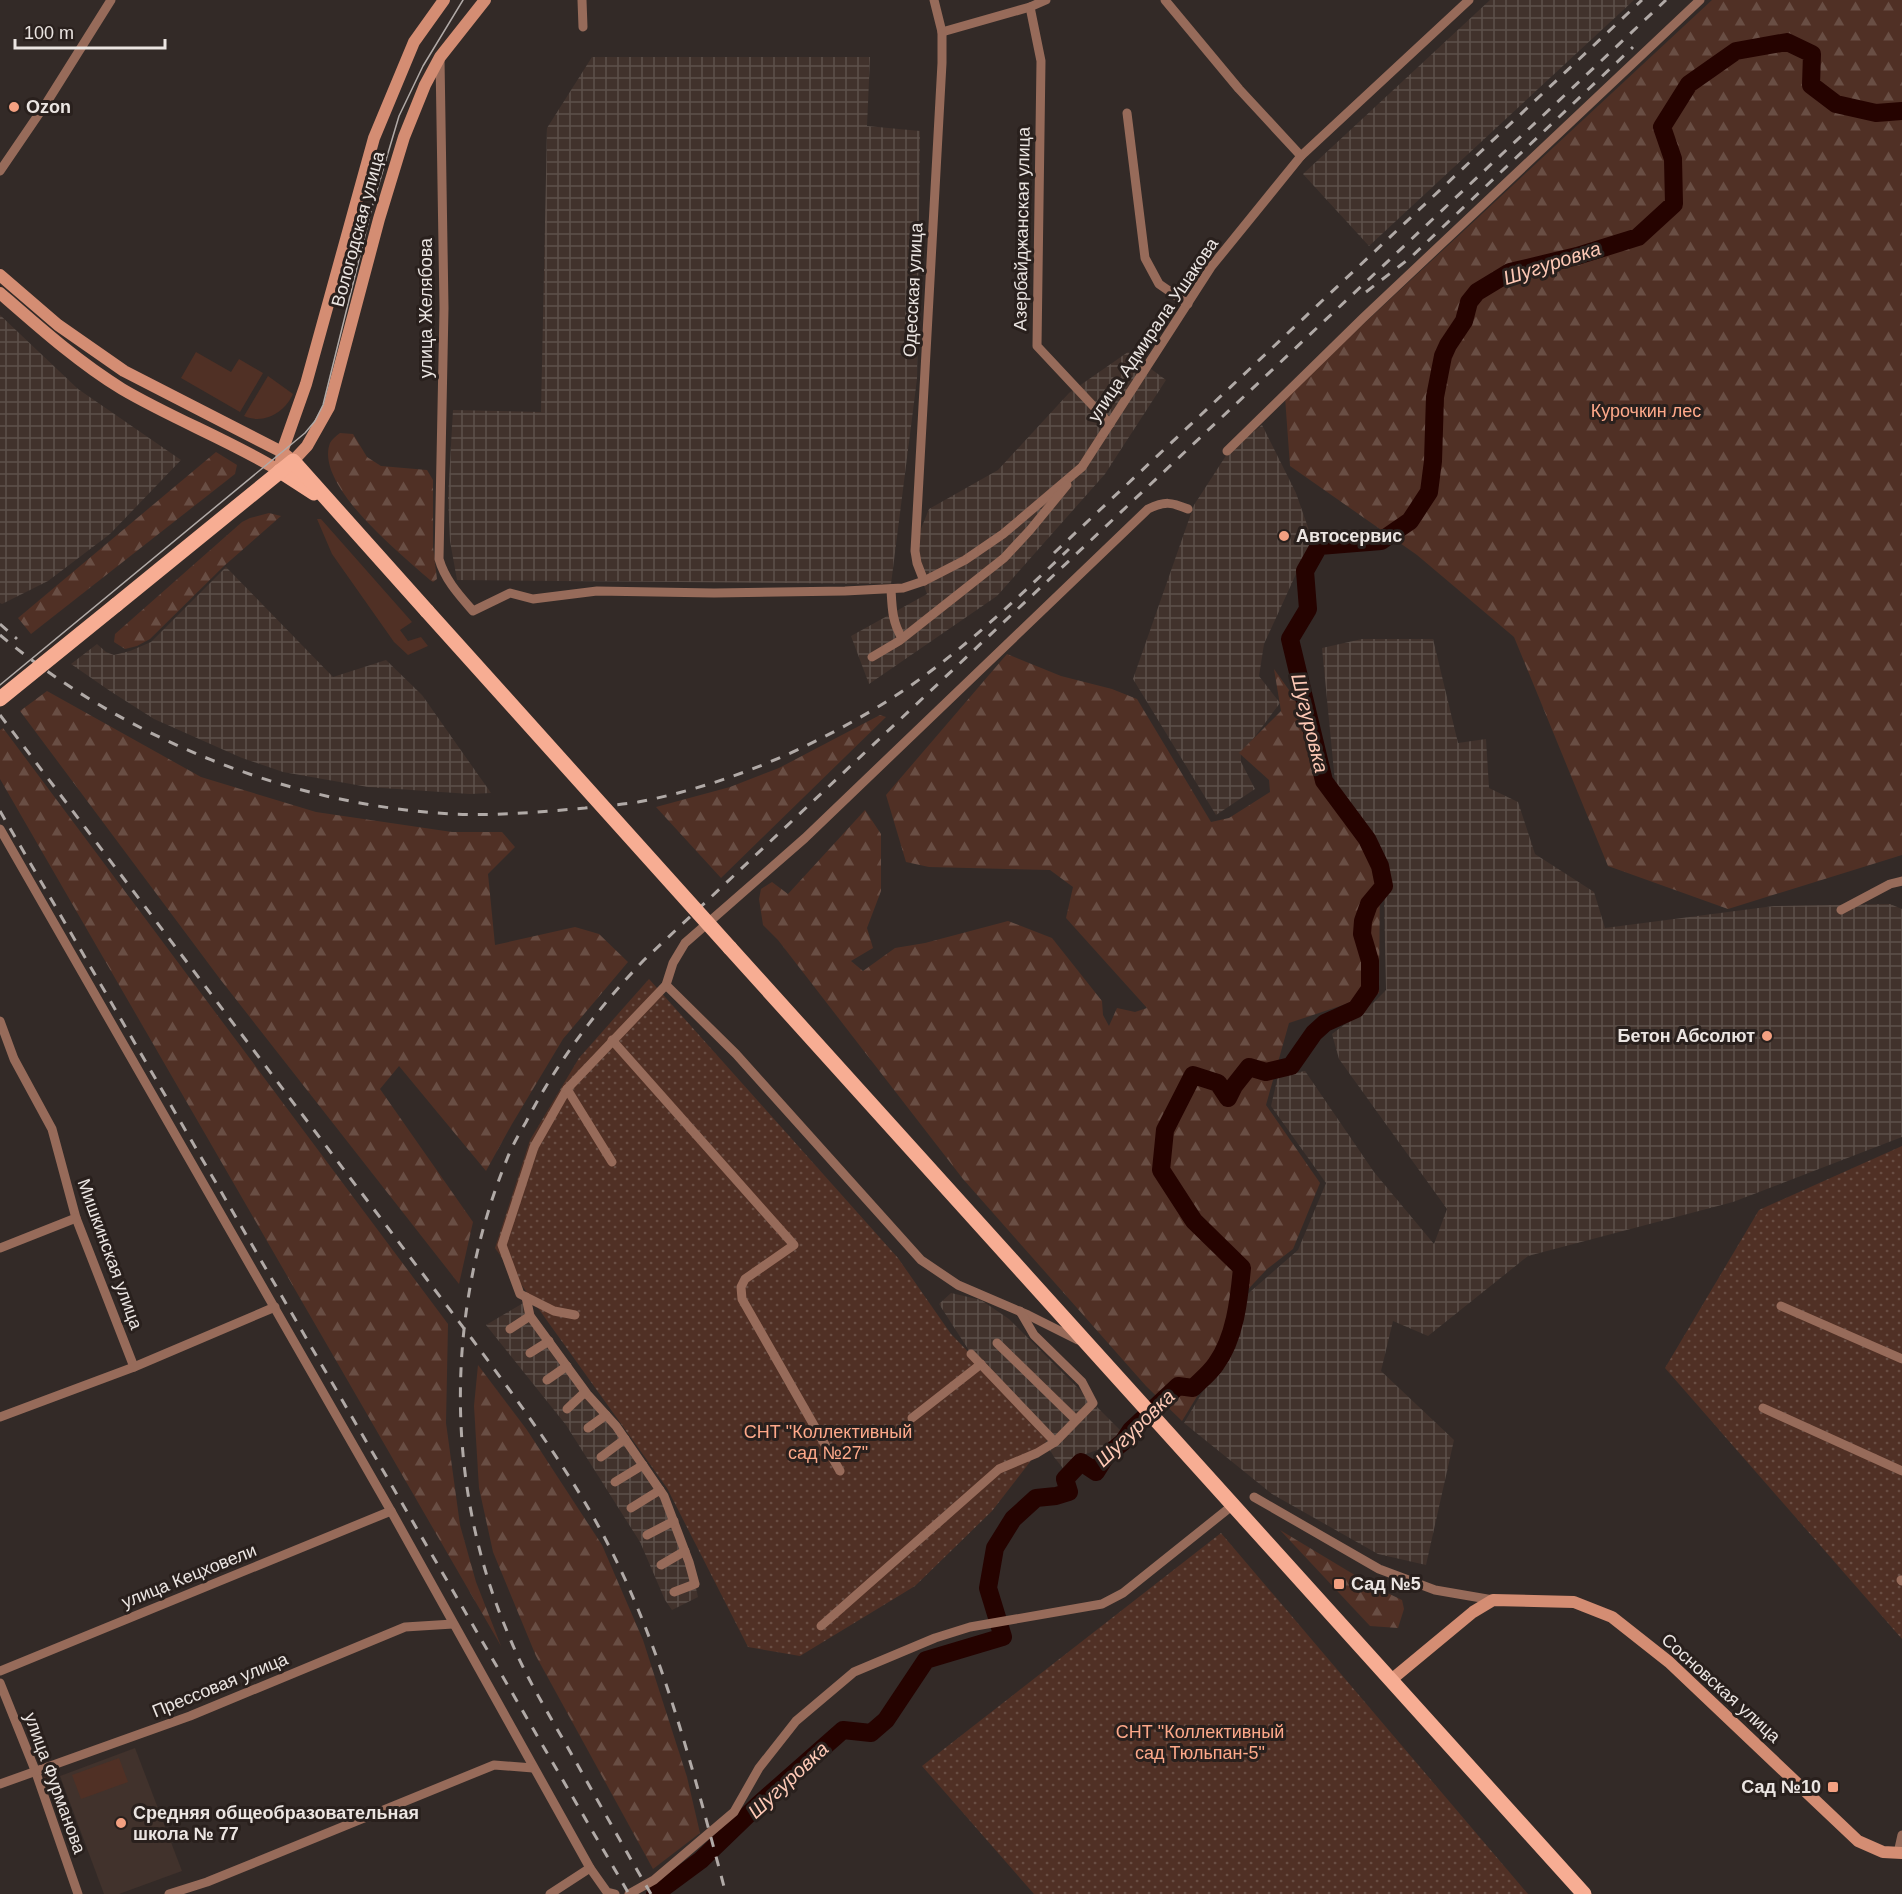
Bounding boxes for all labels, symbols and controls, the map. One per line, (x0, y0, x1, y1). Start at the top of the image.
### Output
scale bar (15, 12, 165, 50)
text: 100 m (24, 23, 74, 43)
place label: Ozon (26, 97, 71, 117)
marker: Ozon (7, 100, 21, 114)
street label: Азербайджанская улица (1010, 126, 1034, 331)
street label: Вологодская улица (328, 148, 389, 309)
street label: Одесская улица (899, 221, 927, 358)
street label: улица Адмирала Ушакова (1084, 233, 1223, 426)
street label: улица Желябова (416, 237, 436, 378)
water label: Шугуровка (1500, 237, 1604, 289)
park label: Курочкин лес (1591, 401, 1701, 421)
place label: Автосервис (1296, 526, 1402, 546)
marker: Автосервис (1277, 529, 1291, 543)
water label: Шугуровка (1287, 671, 1333, 775)
place label: Бетон Абсолют (1617, 1026, 1755, 1046)
marker: Бетон Абсолют (1760, 1029, 1774, 1043)
street label: Мишкинская улица (73, 1176, 147, 1333)
water label: Шугуровка (1091, 1385, 1179, 1471)
park label: СНТ "Коллективный сад №27" (744, 1422, 912, 1463)
street label: улица Кецховели (119, 1540, 259, 1612)
place label: Сад №5 (1351, 1574, 1421, 1594)
marker: Сад №5 (1332, 1577, 1346, 1591)
street label: Сосновская улица (1658, 1629, 1785, 1747)
street label: Прессовая улица (149, 1648, 292, 1721)
street label: улица Фурманова (20, 1710, 90, 1857)
park label: СНТ "Коллективный сад Тюльпан-5" (1116, 1722, 1284, 1763)
water label: Шугуровка (743, 1737, 833, 1823)
place label: Сад №10 (1741, 1777, 1821, 1797)
marker: Сад №10 (1826, 1780, 1840, 1794)
place label: Средняя общеобразовательная школа № 77 (133, 1803, 419, 1844)
marker: Средняя общеобразовательная школа № 77 (114, 1816, 128, 1830)

